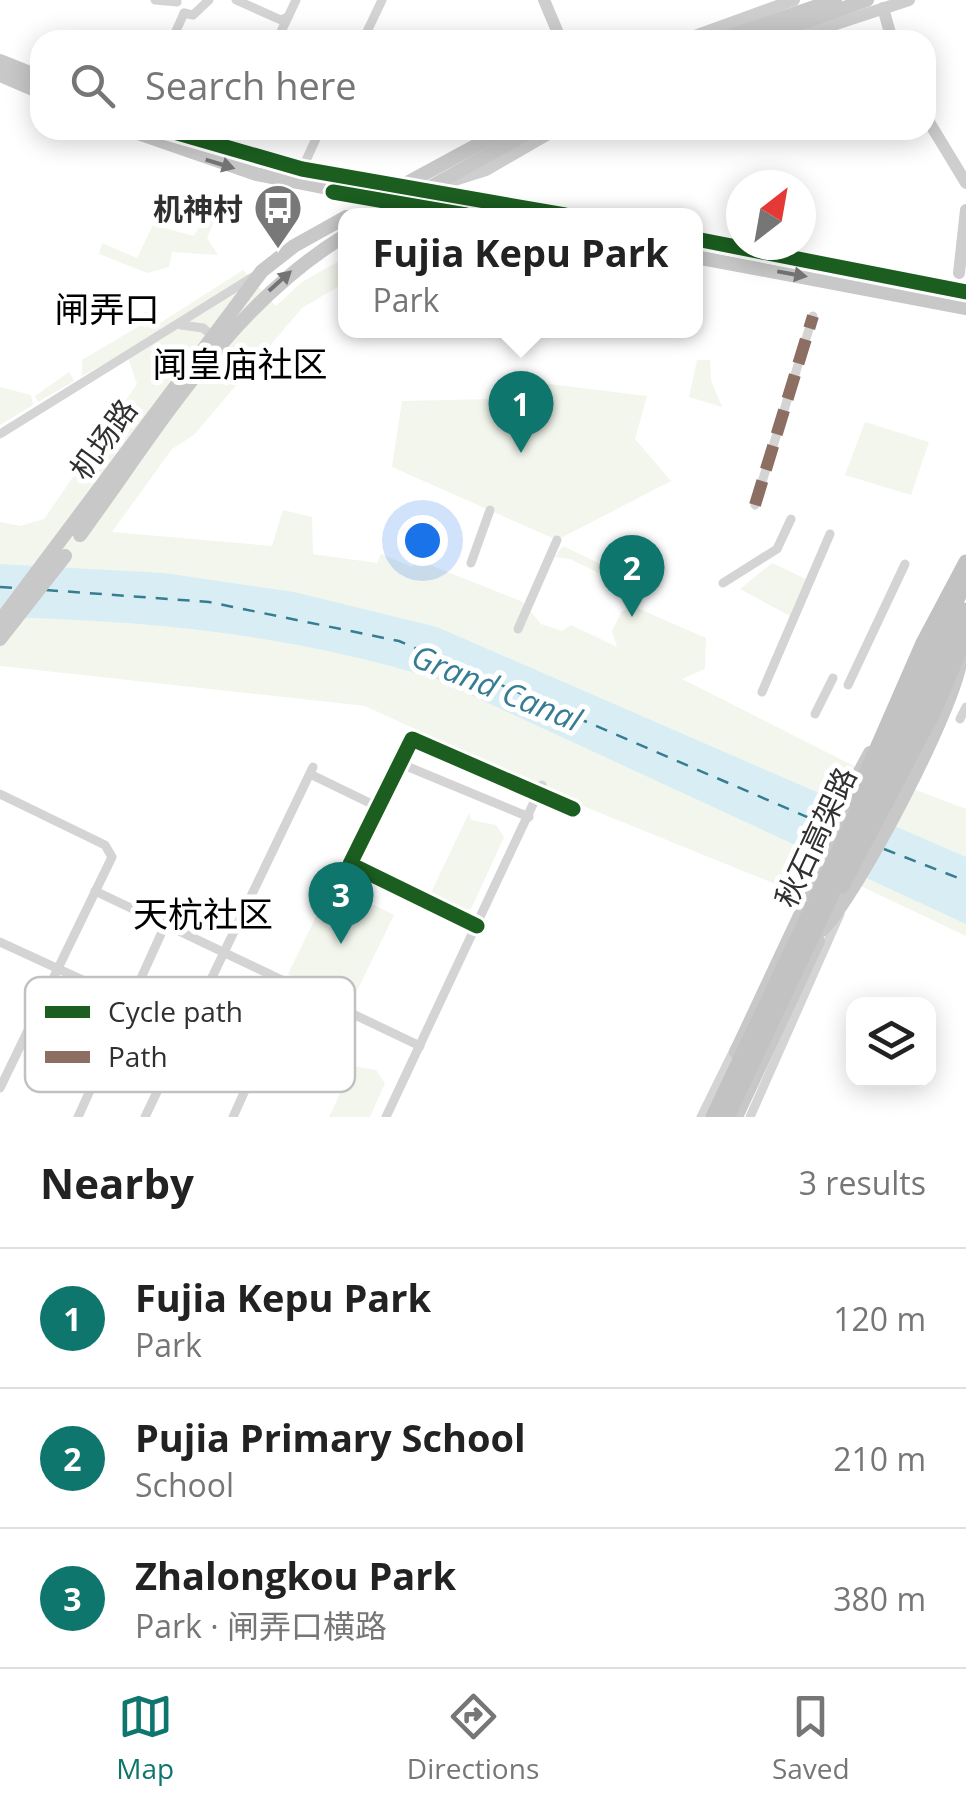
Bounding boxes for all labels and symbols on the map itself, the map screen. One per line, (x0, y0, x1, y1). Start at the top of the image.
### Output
one-way arrow (206, 157, 236, 172)
north arrow (726, 170, 816, 260)
bus stop icon: 机神村 (252, 182, 304, 250)
place label: 机神村 (153, 188, 243, 229)
one-way arrow (777, 267, 808, 282)
one-way arrow (267, 271, 292, 293)
district label: 闸弄口 (54, 285, 160, 332)
district label: 闻皇庙社区 (152, 340, 328, 387)
pin: 1 (488, 370, 554, 453)
street label: 机场路 (60, 391, 146, 487)
your location (397, 515, 448, 566)
pin: 2 (600, 534, 664, 617)
water label: Grand Canal (406, 633, 589, 741)
street label: 秋石高架路 (765, 760, 865, 914)
pin: 3 (308, 862, 374, 944)
district label: 天杭社区 (133, 890, 273, 937)
legend (25, 977, 355, 1092)
text: Cycle path (108, 992, 243, 1030)
text: Path (108, 1037, 168, 1075)

